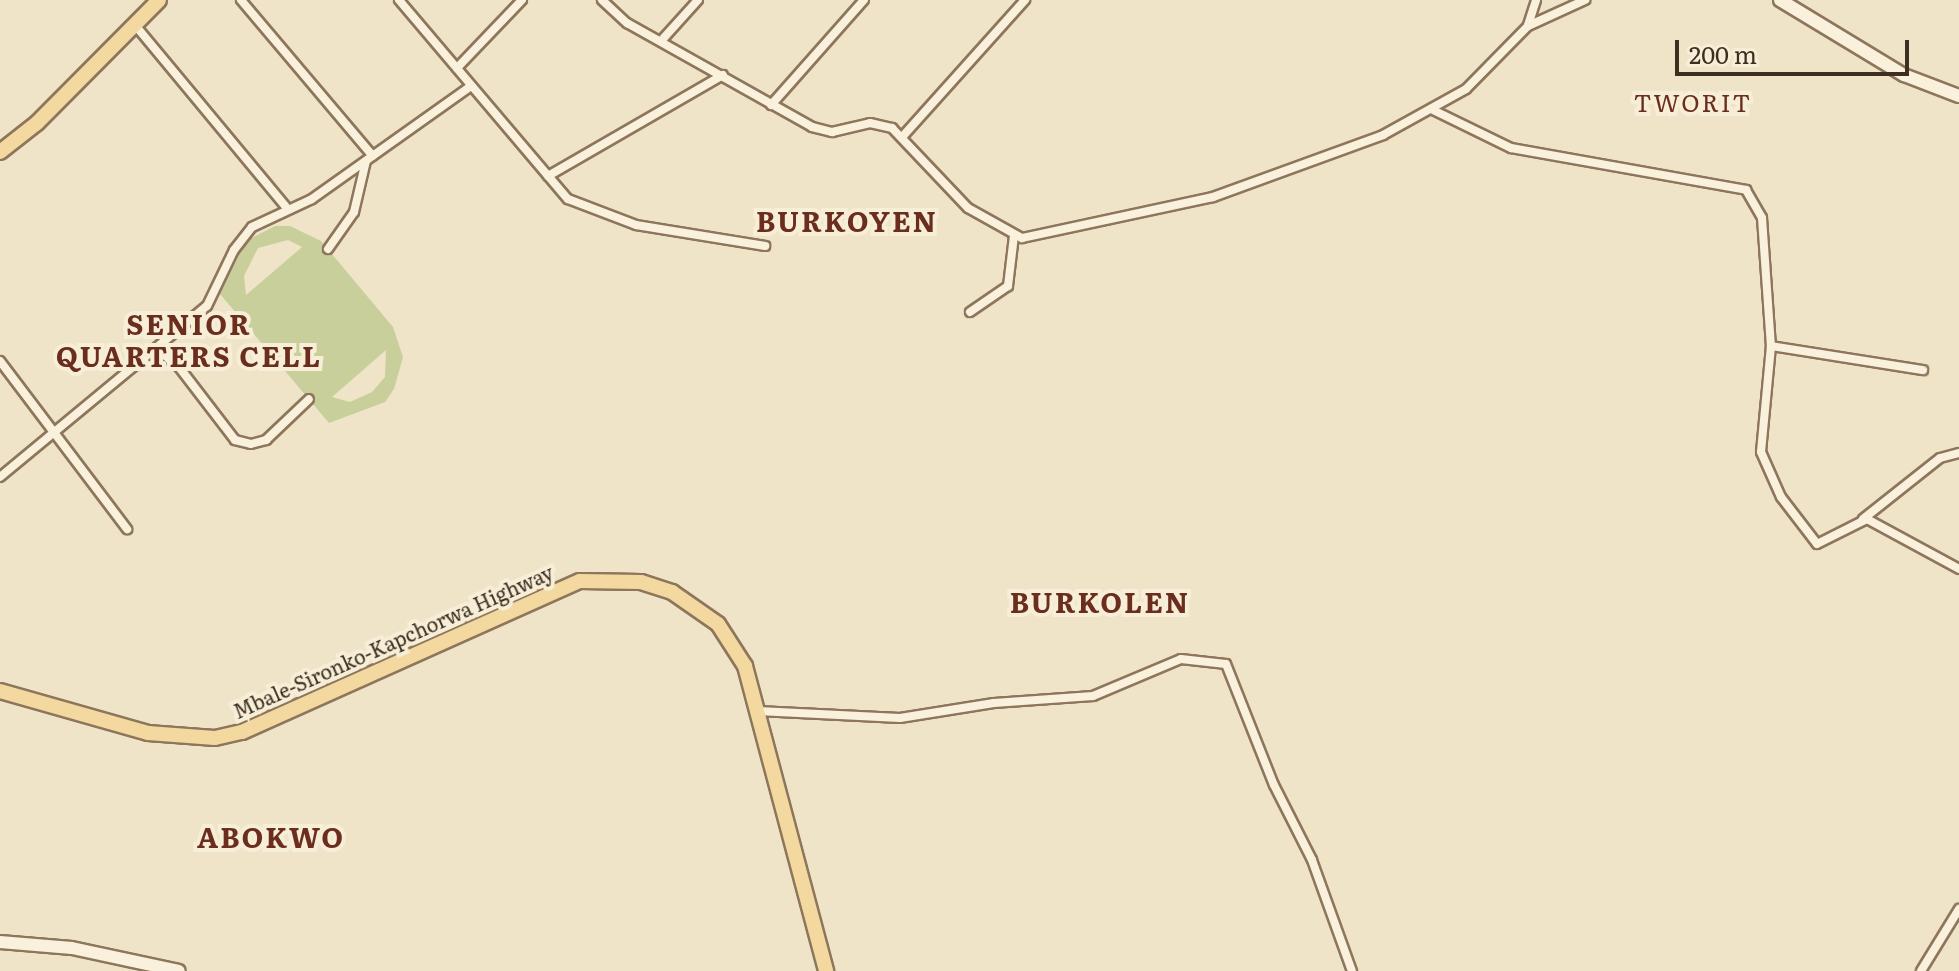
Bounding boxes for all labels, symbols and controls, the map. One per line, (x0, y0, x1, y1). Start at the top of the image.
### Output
scale bar (1679, 24, 1913, 74)
text: 200 m (1689, 36, 1757, 71)
district label: TWORIT (1634, 88, 1752, 116)
district label: BURKOYEN (756, 203, 938, 237)
district label: SENIOR QUARTERS CELL (56, 306, 322, 372)
street label: Mbale-Sironko-Kapchorwa Highway (229, 559, 557, 723)
district label: BURKOLEN (1010, 584, 1190, 618)
district label: ABOKWO (197, 819, 345, 853)

